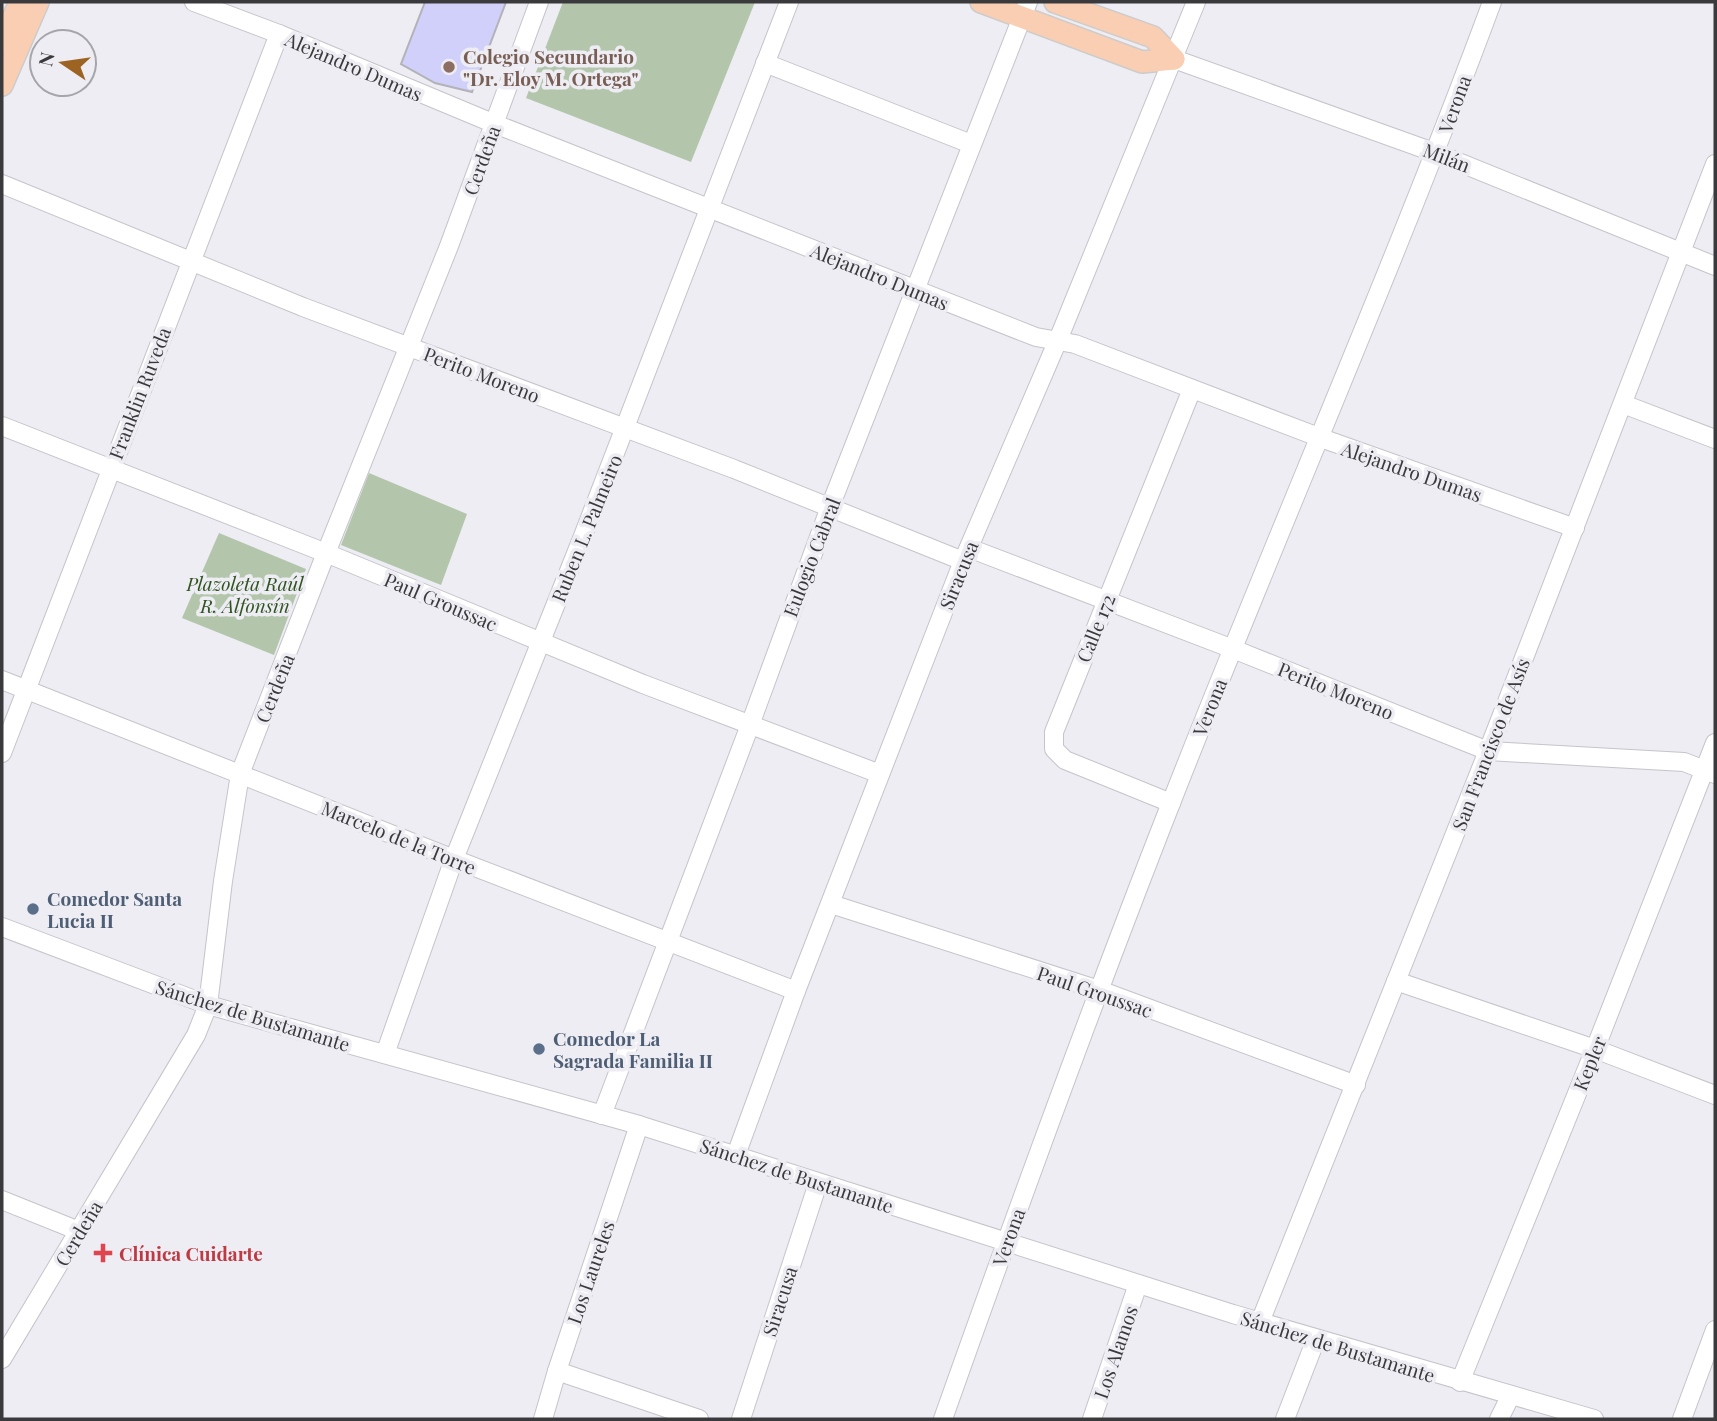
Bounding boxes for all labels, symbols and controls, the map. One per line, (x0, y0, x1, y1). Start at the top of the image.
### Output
street label: Alejandro Dumas (281, 25, 427, 107)
north arrow (28, 28, 98, 98)
place label: Colegio Secundario "Dr. Eloy M. Ortega" (463, 43, 638, 91)
text: N (31, 49, 60, 69)
marker: Colegio Secundario "Dr. Eloy M. Ortega" (441, 59, 457, 75)
street label: Verona (1431, 71, 1477, 137)
street label: Cerdeña (456, 121, 506, 198)
street label: Milán (1420, 136, 1475, 178)
street label: Alejandro Dumas (806, 236, 953, 316)
street label: Franklin Ruveda (102, 323, 176, 463)
street label: Perito Moreno (420, 340, 544, 408)
street label: Alejandro Dumas (1338, 435, 1486, 507)
street label: Ruben L. Palmeiro (545, 450, 627, 606)
street label: Eulogio Cabral (776, 493, 846, 620)
street label: Siracusa (932, 536, 984, 613)
street label: Paul Groussac (381, 566, 501, 636)
park label: Plazoleta Raúl R. Alfonsín (185, 570, 304, 618)
street label: Calle 172 (1070, 590, 1120, 666)
street label: Cerdeña (248, 649, 300, 726)
street label: San Francisco de Asís (1445, 654, 1535, 834)
street label: Perito Moreno (1274, 655, 1398, 725)
street label: Verona (1185, 674, 1232, 740)
street label: Marcelo de la Torre (318, 794, 480, 880)
place label: Comedor Santa Lucia II (47, 885, 182, 933)
marker: Comedor Santa Lucia II (25, 901, 41, 917)
street label: Paul Groussac (1034, 959, 1156, 1023)
street label: Sánchez de Bustamante (153, 973, 353, 1057)
place label: Comedor La Sagrada Familia II (553, 1025, 713, 1073)
street label: Kepler (1566, 1031, 1612, 1094)
marker: Comedor La Sagrada Familia II (531, 1041, 547, 1057)
street label: Sánchez de Bustamante (697, 1131, 897, 1219)
street label: Cerdeña (48, 1195, 108, 1271)
street label: Verona (985, 1204, 1031, 1270)
street label: Los Laureles (560, 1217, 620, 1327)
place label: Clínica Cuidarte (119, 1240, 263, 1266)
marker: Clínica Cuidarte (93, 1243, 113, 1263)
street label: Siracusa (756, 1262, 803, 1339)
street label: Los Alamos (1087, 1302, 1143, 1402)
street label: Sánchez de Bustamante (1238, 1304, 1438, 1388)

